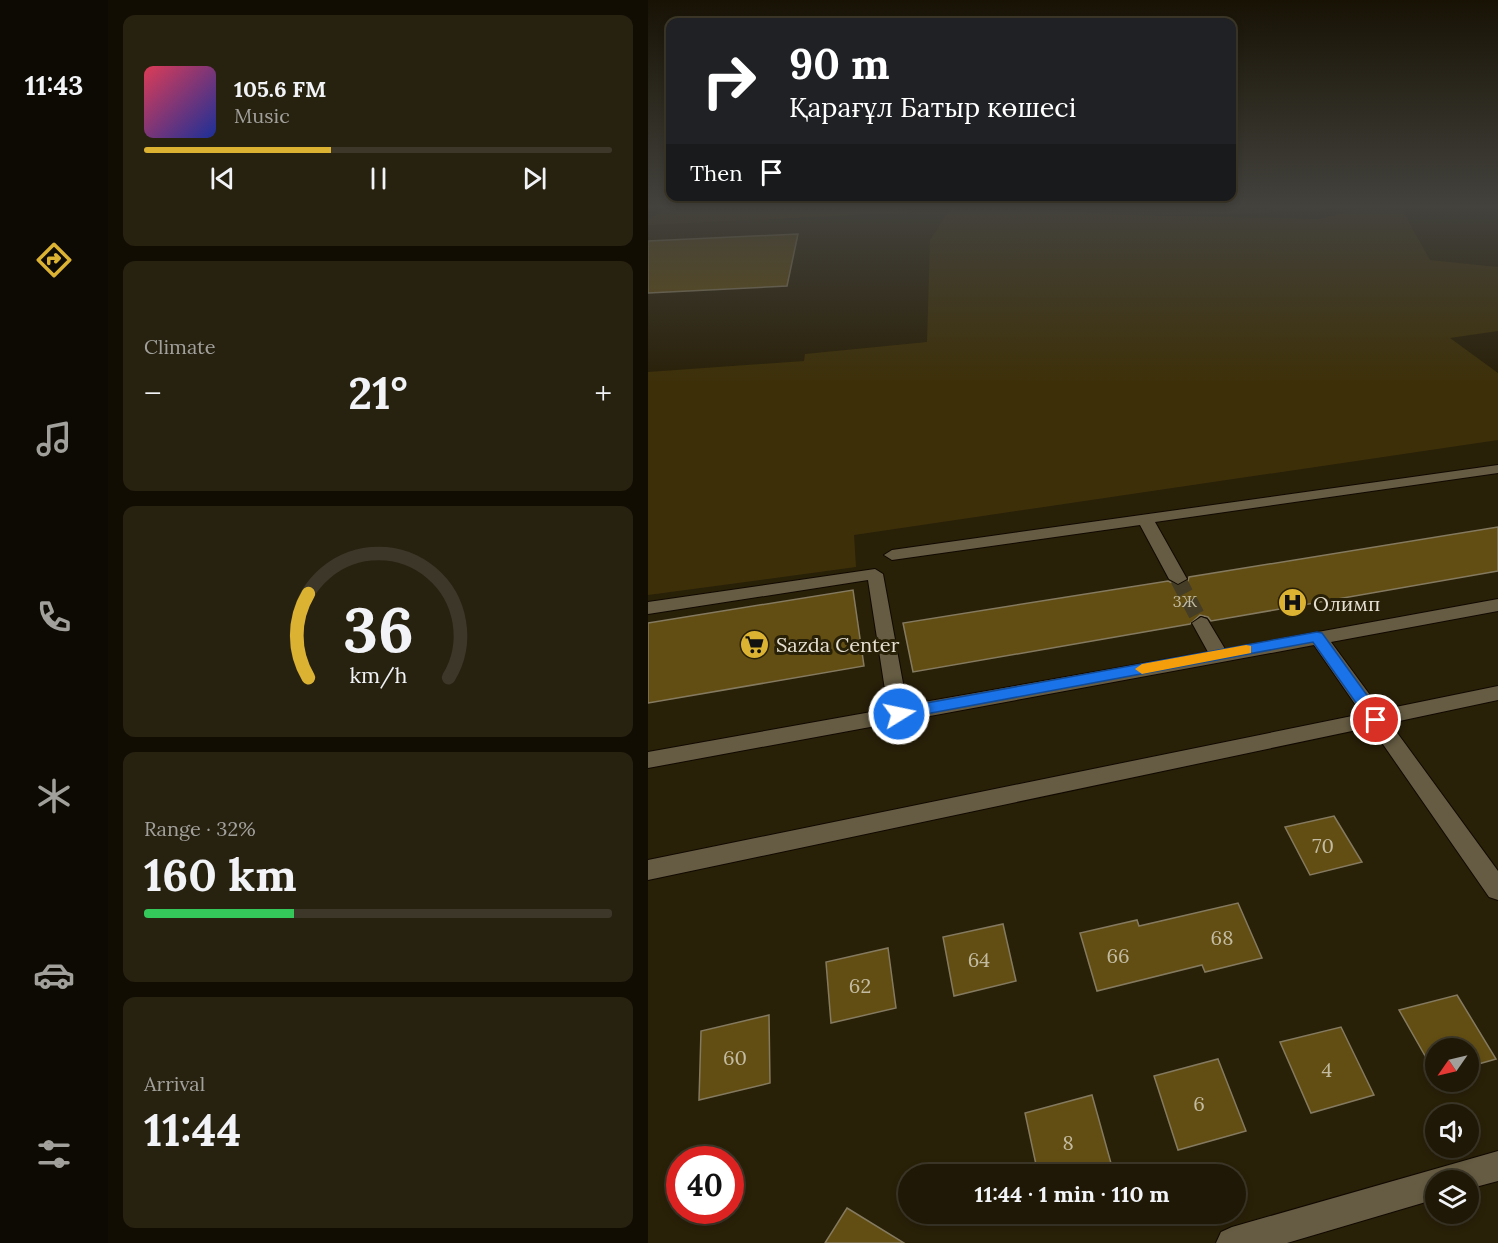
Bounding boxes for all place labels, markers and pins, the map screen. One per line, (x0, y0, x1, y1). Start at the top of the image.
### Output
hospital icon: Олимп (1276, 587, 1308, 619)
place label: Олимп (1313, 591, 1380, 616)
supermarket icon: Sazda Center (739, 628, 771, 660)
place label: Sazda Center (776, 632, 900, 657)
pin (1350, 694, 1401, 745)

